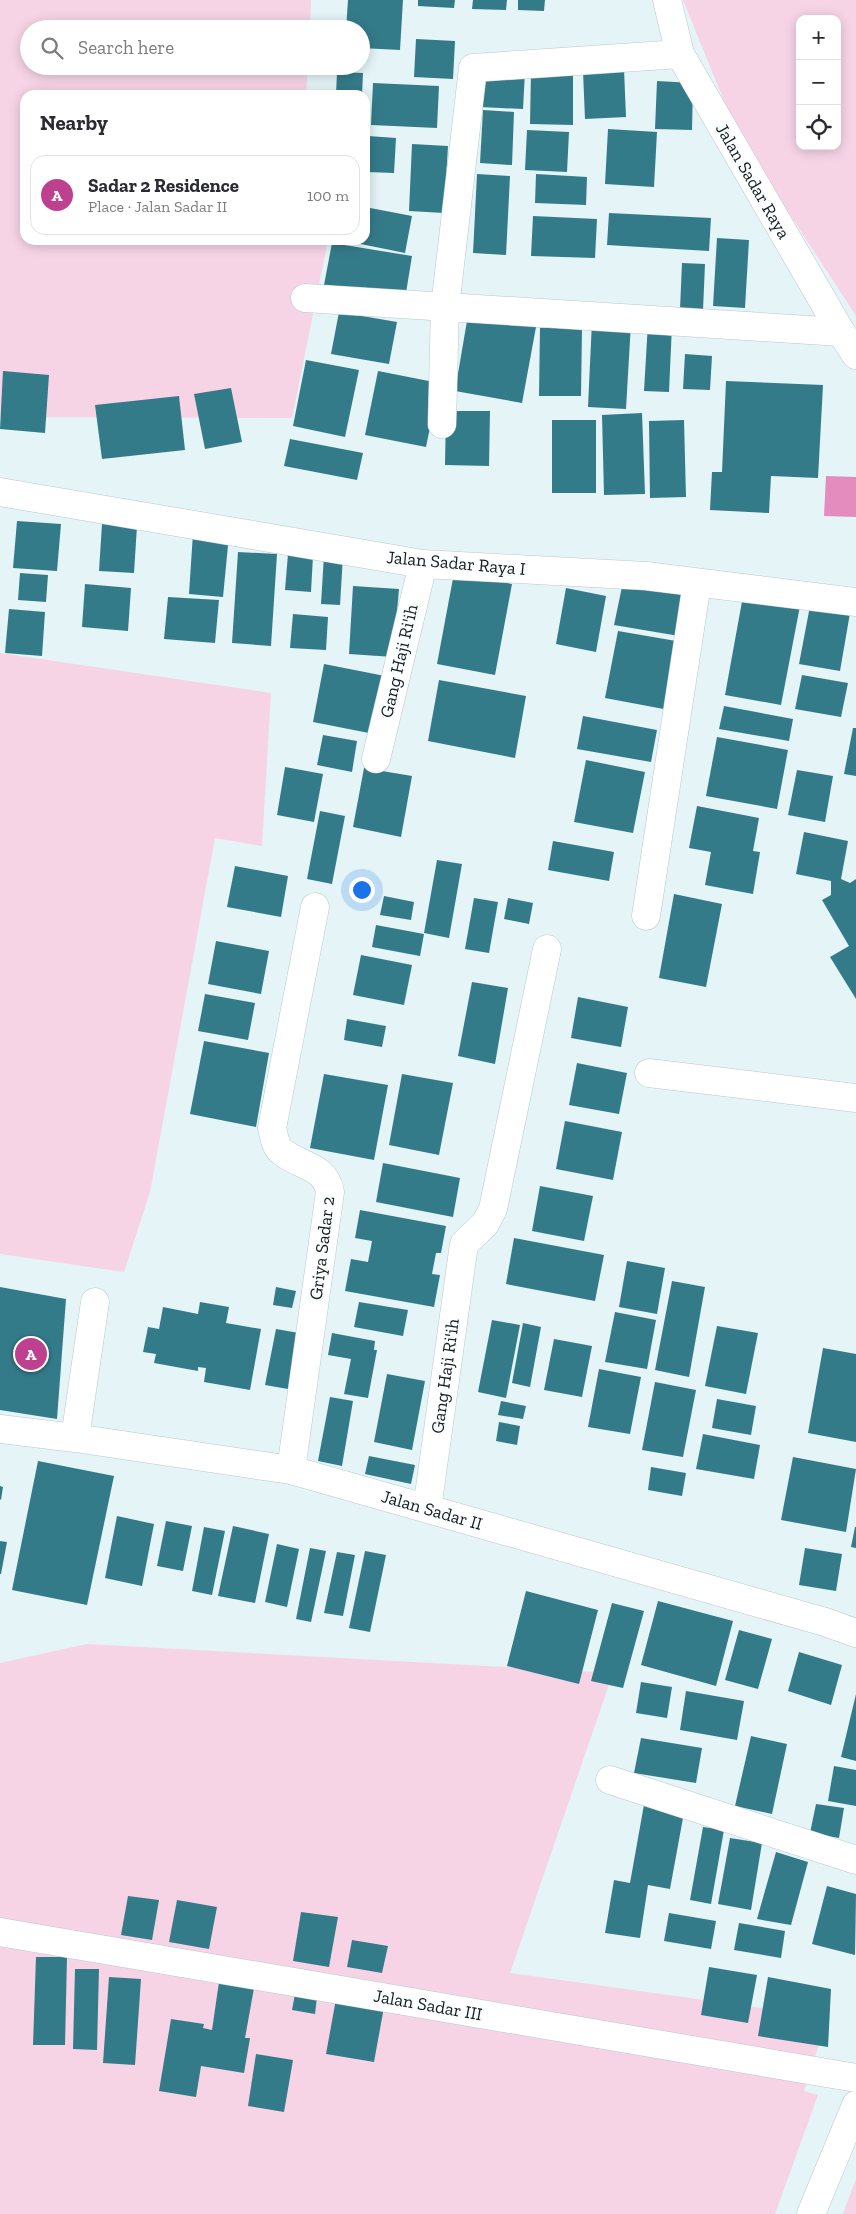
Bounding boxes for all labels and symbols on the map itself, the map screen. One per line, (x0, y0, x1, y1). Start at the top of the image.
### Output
street label: Jalan Sadar Raya (711, 119, 795, 243)
street label: Jalan Sadar Raya I (385, 546, 527, 580)
street label: Gang Haji Ri'ih (375, 602, 423, 720)
your location (349, 877, 375, 903)
street label: Griya Sadar 2 (305, 1195, 339, 1301)
street label: Gang Haji Ri'ih (426, 1317, 464, 1435)
pin: A (15, 1335, 47, 1373)
street label: Jalan Sadar II (379, 1485, 485, 1535)
street label: Jalan Sadar III (372, 1985, 484, 2025)

